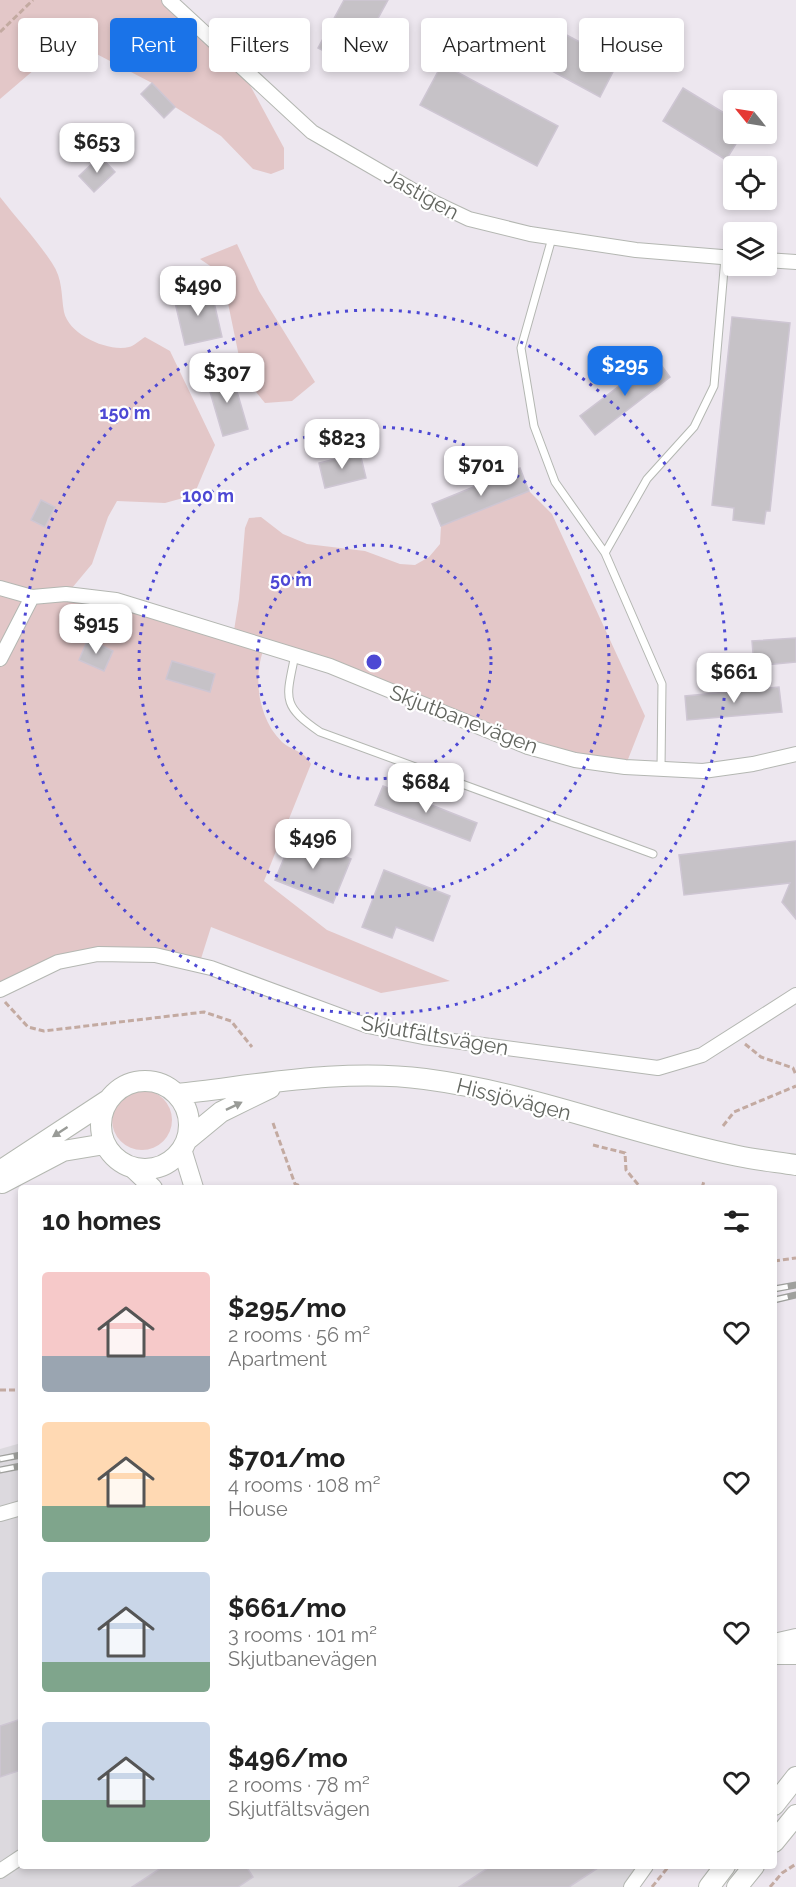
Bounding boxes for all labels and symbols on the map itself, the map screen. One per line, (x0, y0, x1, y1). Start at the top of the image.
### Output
north arrow (723, 90, 777, 144)
pin: $653 (61, 123, 133, 174)
street label: Jastigen (381, 164, 463, 224)
pin: $490 (162, 266, 234, 317)
pin: $295 (589, 346, 661, 397)
pin: $307 (191, 353, 263, 404)
text: 150 m (100, 402, 151, 423)
pin: $823 (306, 419, 378, 470)
pin: $701 (445, 446, 517, 497)
text: 100 m (182, 485, 234, 506)
text: 50 m (270, 569, 312, 590)
pin: $915 (60, 604, 132, 655)
centre of rings (364, 652, 384, 672)
pin: $661 (698, 653, 770, 704)
street label: Skjutbanevägen (386, 679, 542, 759)
pin: $684 (390, 763, 462, 814)
pin: $496 (277, 819, 349, 870)
street label: Skjutfältsvägen (359, 1010, 511, 1060)
street label: Hissjövägen (454, 1073, 574, 1125)
one-way arrow (225, 1101, 242, 1110)
one-way arrow (52, 1126, 68, 1138)

